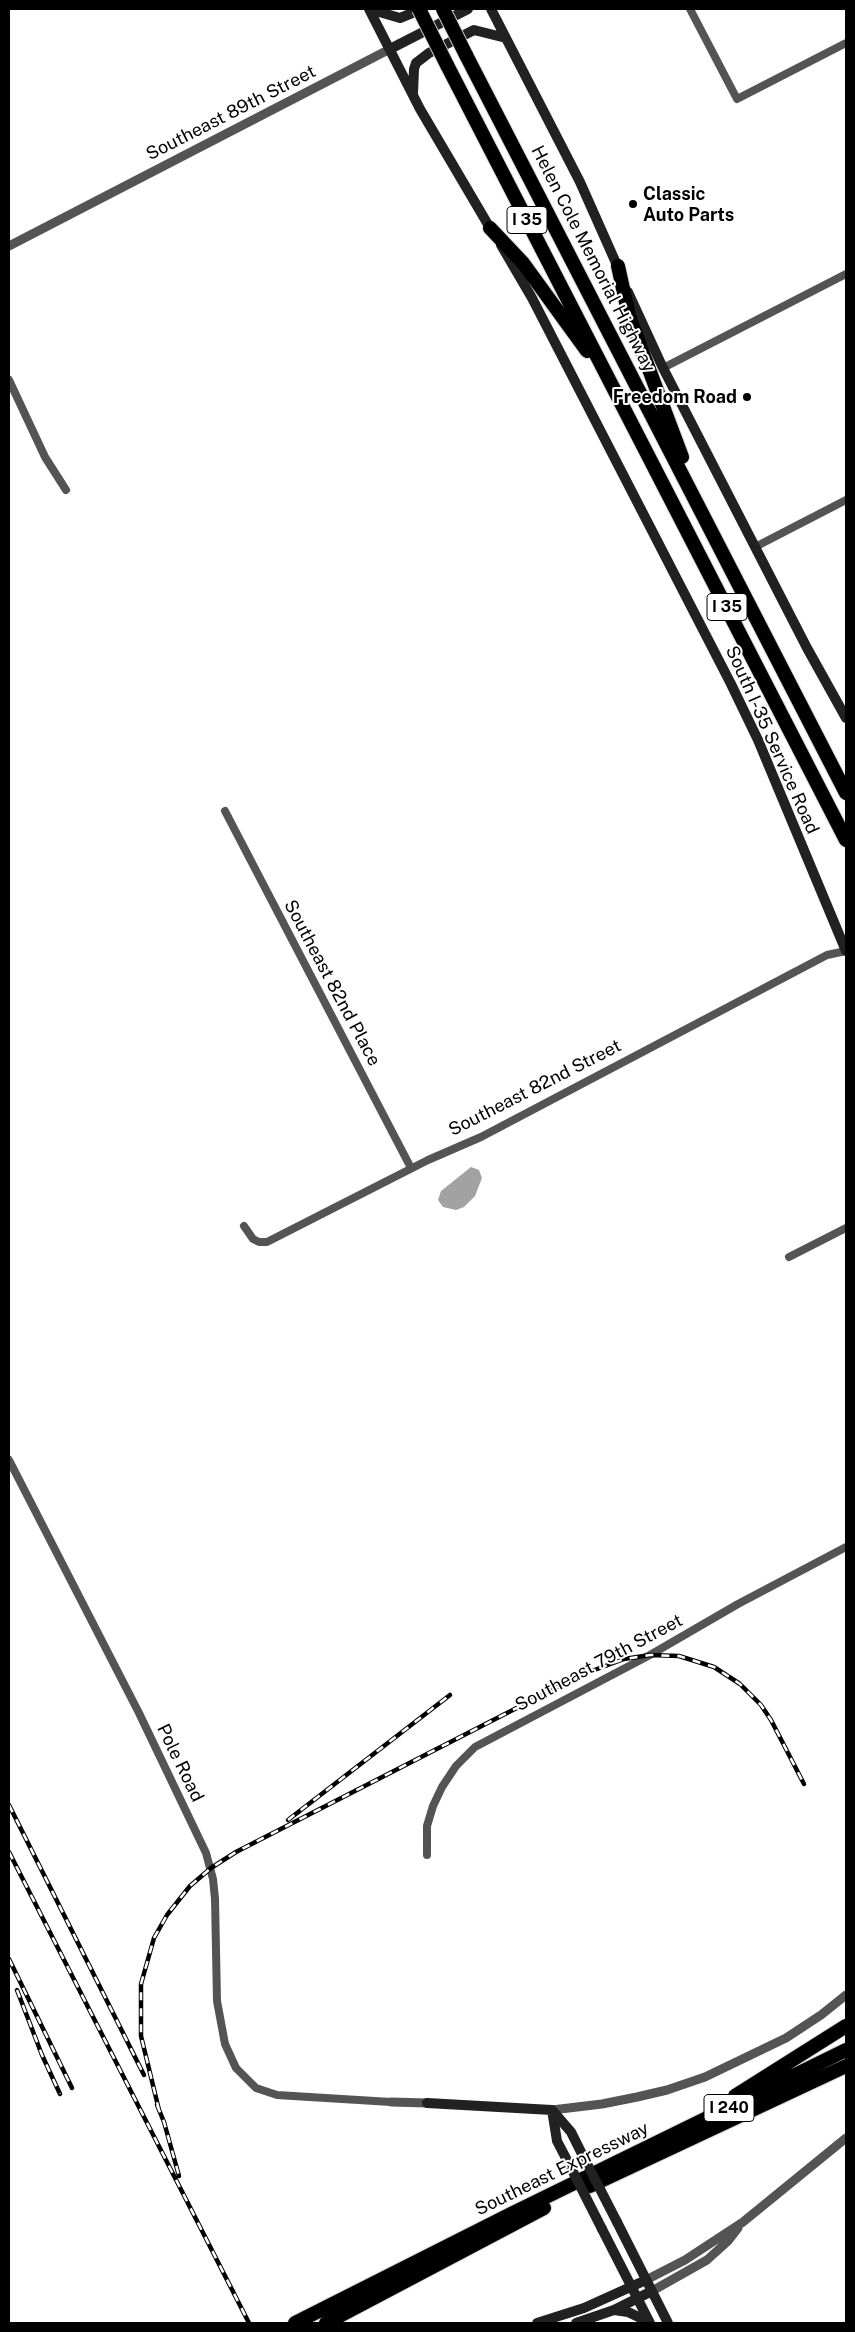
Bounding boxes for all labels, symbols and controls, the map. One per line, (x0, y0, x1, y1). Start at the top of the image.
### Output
street label: Southeast 89th Street (143, 61, 319, 165)
street label: Helen Cole Memorial Highway (526, 142, 660, 376)
place label: Classic Auto Parts (643, 183, 734, 225)
marker: Classic Auto Parts (627, 198, 639, 210)
road number: I 35 (507, 206, 547, 234)
place label: Freedom Road (613, 386, 737, 408)
marker: Freedom Road (741, 391, 753, 403)
road number: I 35 (707, 594, 747, 620)
street label: South I-35 Service Road (721, 643, 823, 837)
street label: Southeast 82nd Place (279, 896, 385, 1070)
street label: Southeast 82nd Street (445, 1035, 625, 1141)
street label: Southeast 79th Street (512, 1610, 686, 1716)
street label: Pole Road (152, 1721, 208, 1805)
road number: I 240 (704, 2094, 754, 2122)
street label: Southeast Expressway (472, 2118, 652, 2220)

